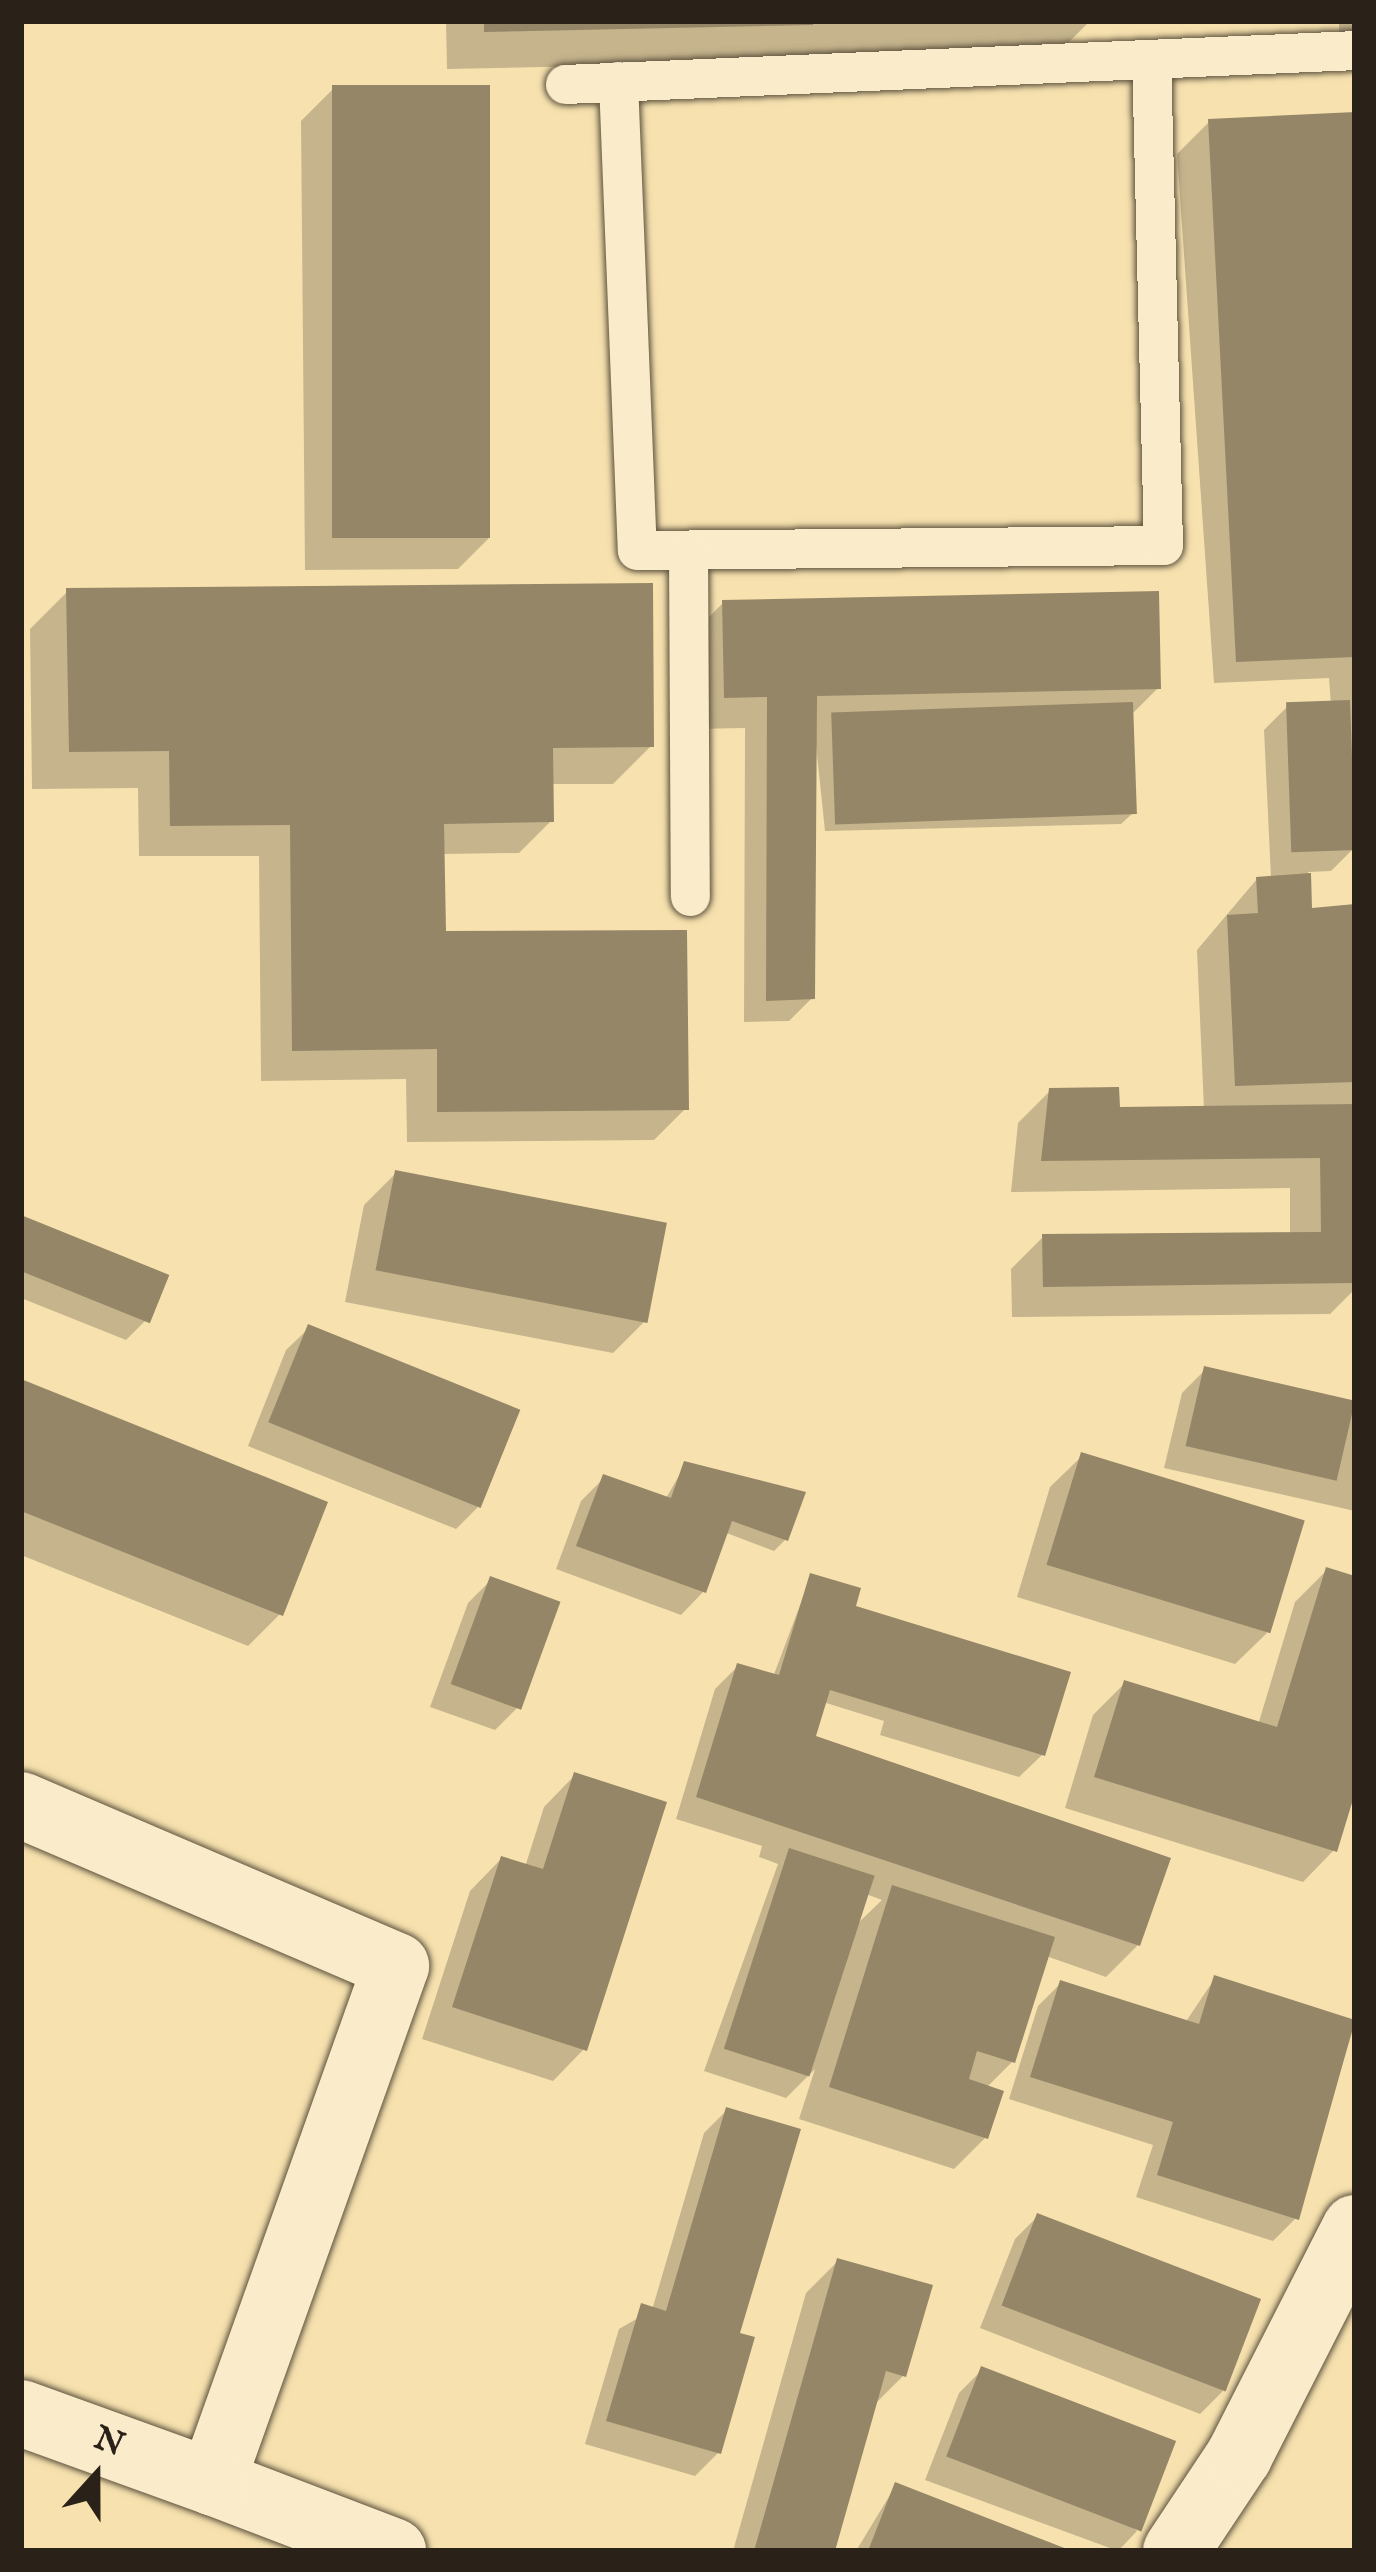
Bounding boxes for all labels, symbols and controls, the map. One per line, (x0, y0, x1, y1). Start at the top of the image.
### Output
north arrow (36, 2416, 156, 2536)
text: N (88, 2418, 130, 2467)

